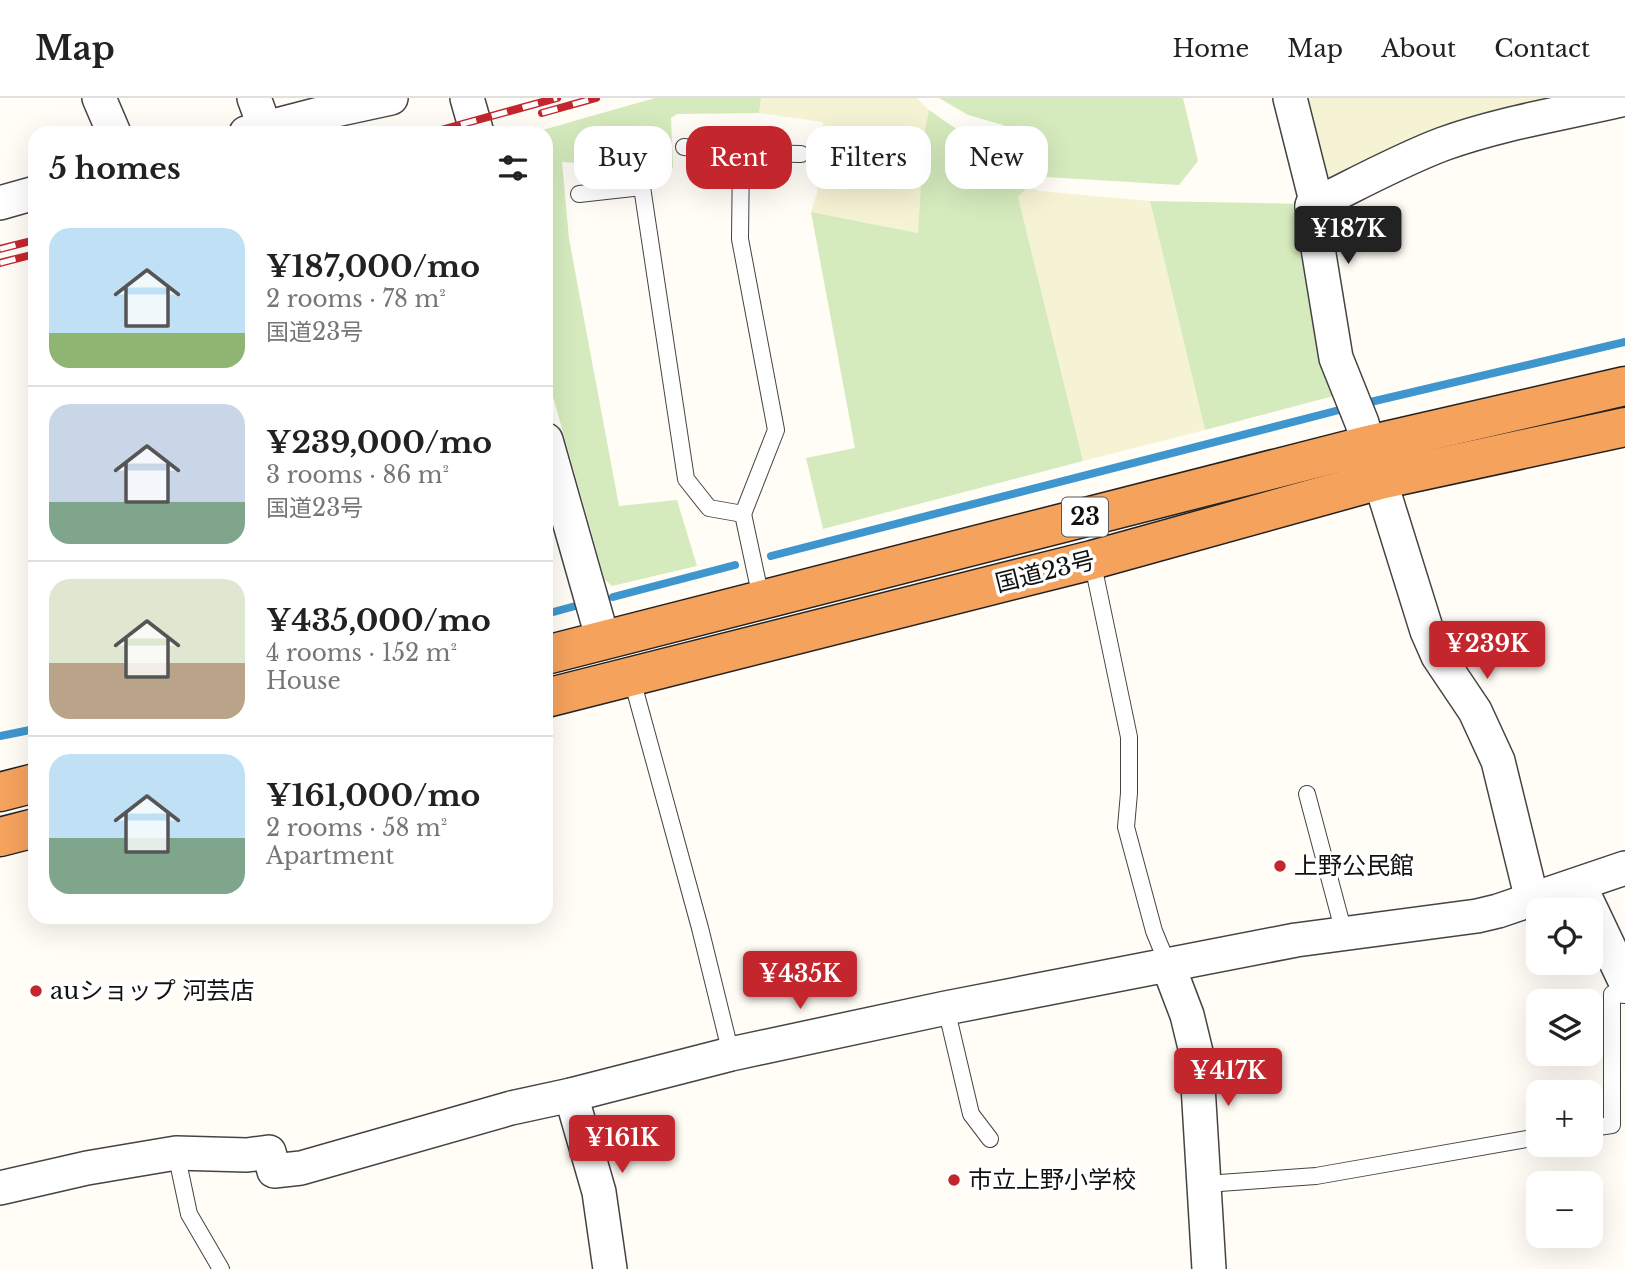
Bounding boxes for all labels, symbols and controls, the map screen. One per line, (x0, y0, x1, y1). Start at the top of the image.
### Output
text: Map (35, 28, 115, 69)
text: Home (1173, 34, 1249, 63)
text: Map (1287, 34, 1343, 63)
text: About (1381, 34, 1456, 63)
text: Contact (1494, 34, 1590, 63)
chip: Buy (574, 126, 672, 189)
chip: Rent (686, 126, 792, 189)
chip: Filters (806, 126, 931, 189)
chip: New (945, 126, 1048, 189)
icon: filters (494, 149, 532, 187)
text: 5 homes (49, 150, 181, 187)
pin: ¥187K (1299, 206, 1397, 266)
text: ¥187K (1310, 215, 1386, 243)
text: ¥187,000/mo (266, 248, 480, 285)
icon: home (105, 256, 189, 340)
text: 2 rooms · 78 m² (266, 285, 446, 313)
text: 国道23号 (266, 318, 363, 346)
text: ¥239,000/mo (266, 424, 492, 461)
icon: home (105, 432, 189, 516)
text: 3 rooms · 86 m² (266, 461, 449, 489)
text: 国道23号 (266, 494, 363, 522)
road number: 23 (1062, 498, 1108, 536)
street label: 国道23号 (992, 545, 1098, 598)
text: ¥435,000/mo (266, 602, 491, 639)
icon: home (105, 607, 189, 691)
pin: ¥239K (1438, 622, 1536, 681)
text: ¥239K (1445, 630, 1529, 658)
text: 4 rooms · 152 m² (266, 639, 457, 667)
text: House (266, 667, 341, 695)
text: ¥161,000/mo (266, 777, 480, 814)
icon: home (105, 782, 189, 866)
text: 2 rooms · 58 m² (266, 814, 447, 842)
text: Apartment (266, 842, 394, 870)
place label: 上野公民館 (1294, 851, 1414, 880)
marker: 上野公民館 (1272, 858, 1288, 874)
map controls (1526, 898, 1603, 1248)
button: locate (1526, 898, 1603, 975)
pin: ¥435K (751, 951, 849, 1011)
text: ¥435K (759, 960, 841, 988)
place label: auショップ 河芸店 (50, 976, 254, 1005)
marker: auショップ 河芸店 (28, 983, 44, 999)
button: layers (1526, 989, 1603, 1066)
pin: ¥417K (1179, 1048, 1277, 1108)
text: ¥417K (1190, 1057, 1266, 1085)
button: + (1526, 1080, 1603, 1157)
pin: ¥161K (573, 1116, 671, 1175)
text: ¥161K (585, 1124, 659, 1152)
place label: 市立上野小学校 (968, 1165, 1136, 1194)
button: − (1526, 1171, 1603, 1248)
marker: 市立上野小学校 (946, 1172, 962, 1188)

